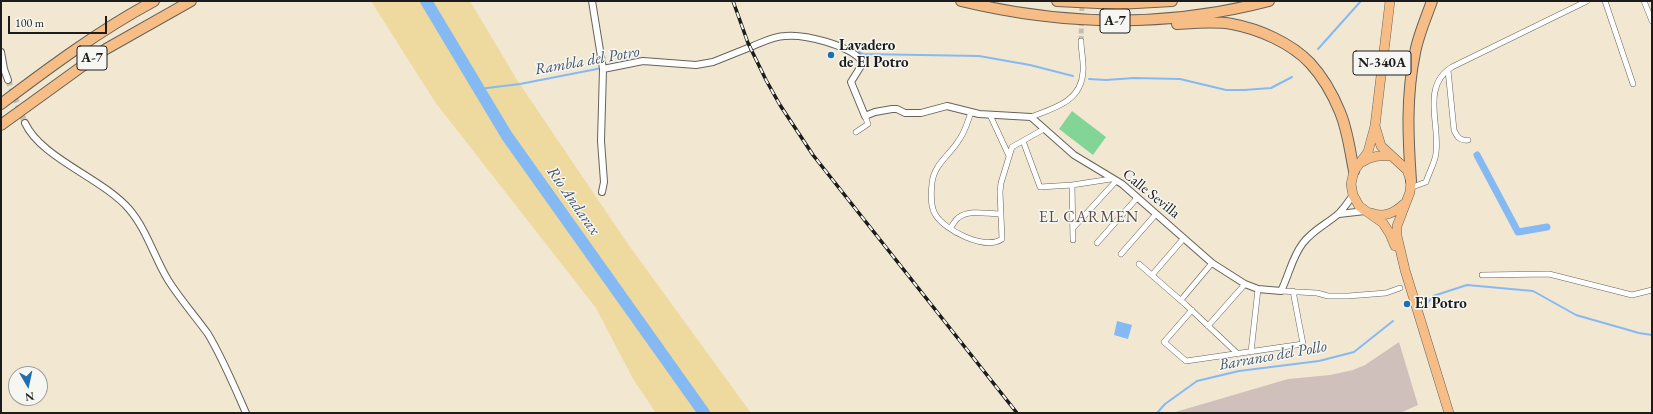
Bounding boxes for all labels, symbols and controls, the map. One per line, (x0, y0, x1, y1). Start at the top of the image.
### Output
scale bar (10, 8, 109, 34)
road number: A-7 (1100, 9, 1130, 33)
text: 100 m (15, 15, 44, 31)
place label: Lavadero de El Potro (839, 37, 909, 72)
water label: Rambla del Potro (533, 42, 641, 80)
road number: A-7 (77, 46, 107, 70)
marker: Lavadero de El Potro (826, 50, 836, 60)
road number: N-340A (1353, 51, 1411, 75)
water label: Río Andarax (542, 163, 604, 239)
street label: Calle Sevilla (1119, 165, 1183, 223)
district label: EL CARMEN (1039, 208, 1139, 228)
place label: El Potro (1415, 295, 1467, 313)
marker: El Potro (1402, 299, 1412, 309)
water label: Barranco del Pollo (1218, 337, 1328, 375)
north arrow (8, 366, 48, 406)
text: N (24, 389, 35, 404)

